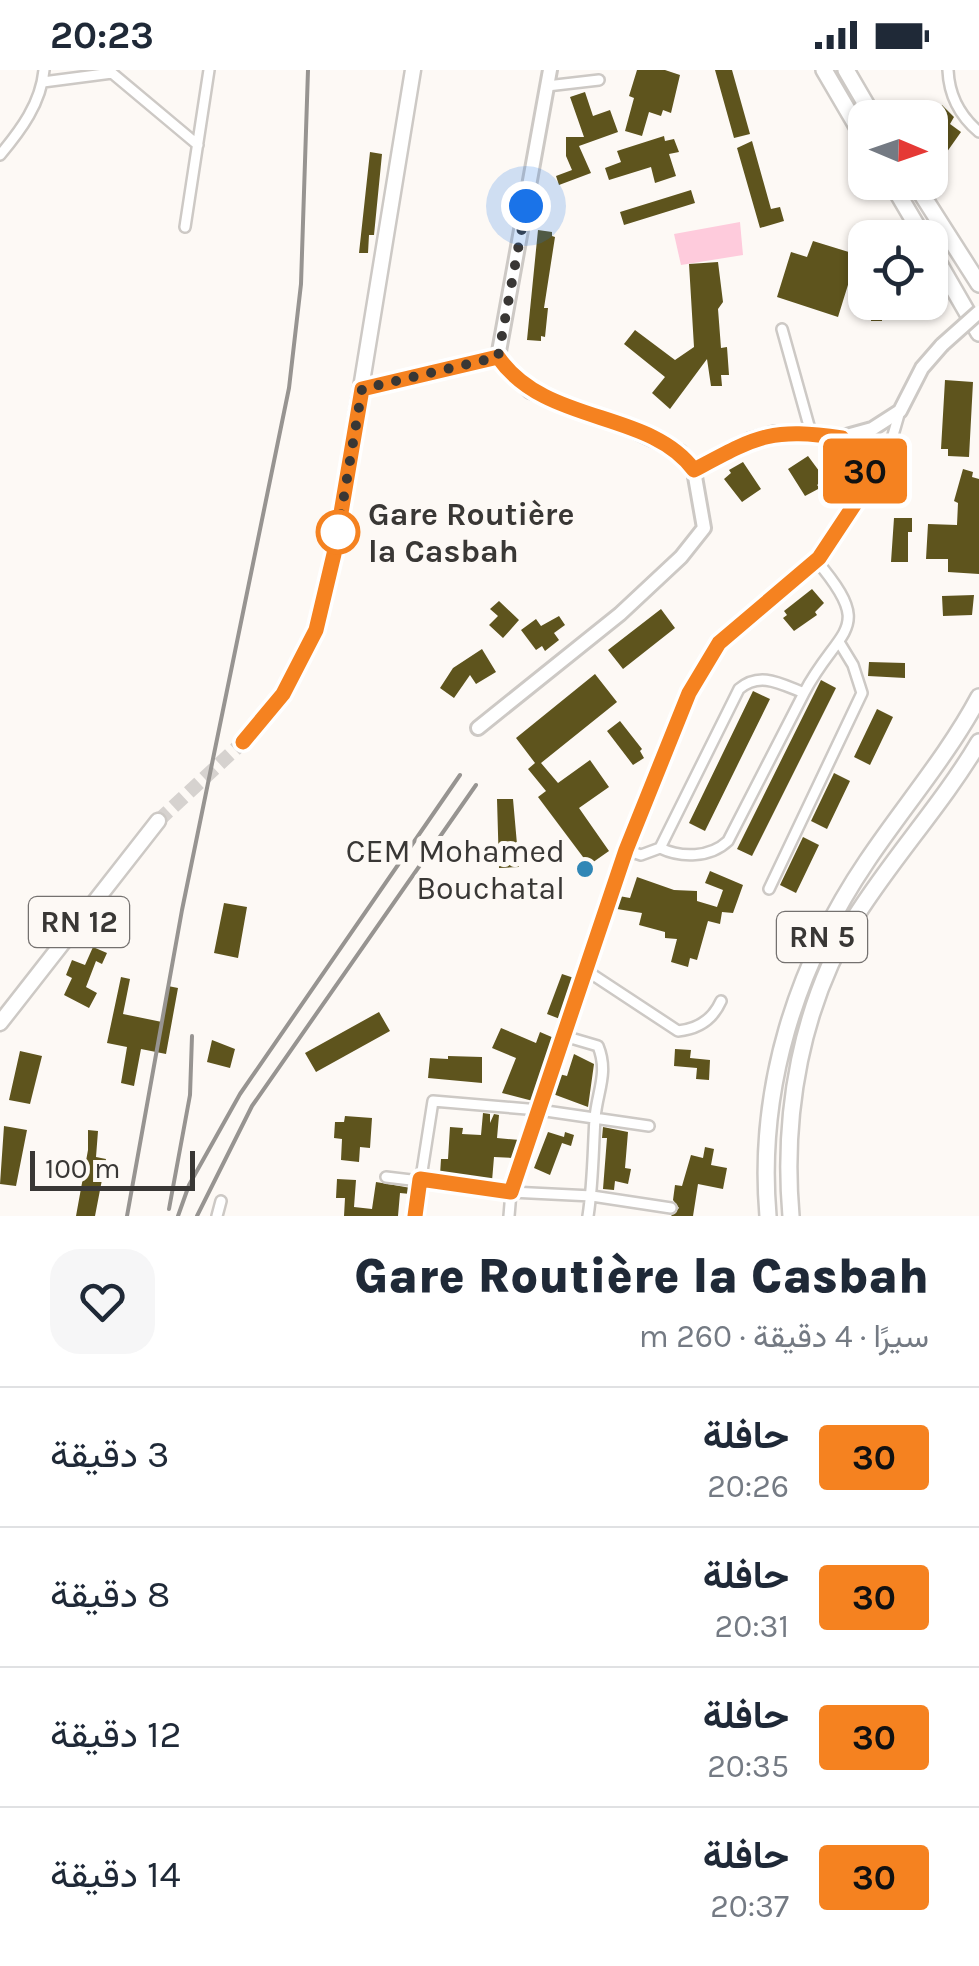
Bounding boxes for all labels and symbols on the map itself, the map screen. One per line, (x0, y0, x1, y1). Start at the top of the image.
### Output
north arrow (848, 100, 948, 200)
your location (501, 181, 551, 231)
line badge: 30 (820, 438, 910, 504)
place label: Gare Routière la Casbah (368, 496, 574, 570)
marker: Gare Routière la Casbah (317, 511, 359, 553)
place label: CEM Mohamed Bouchatal (346, 833, 565, 907)
marker: CEM Mohamed Bouchatal (574, 858, 596, 880)
road number: RN 12 (29, 897, 129, 947)
road number: RN 5 (777, 912, 867, 962)
scale bar (30, 1146, 195, 1190)

